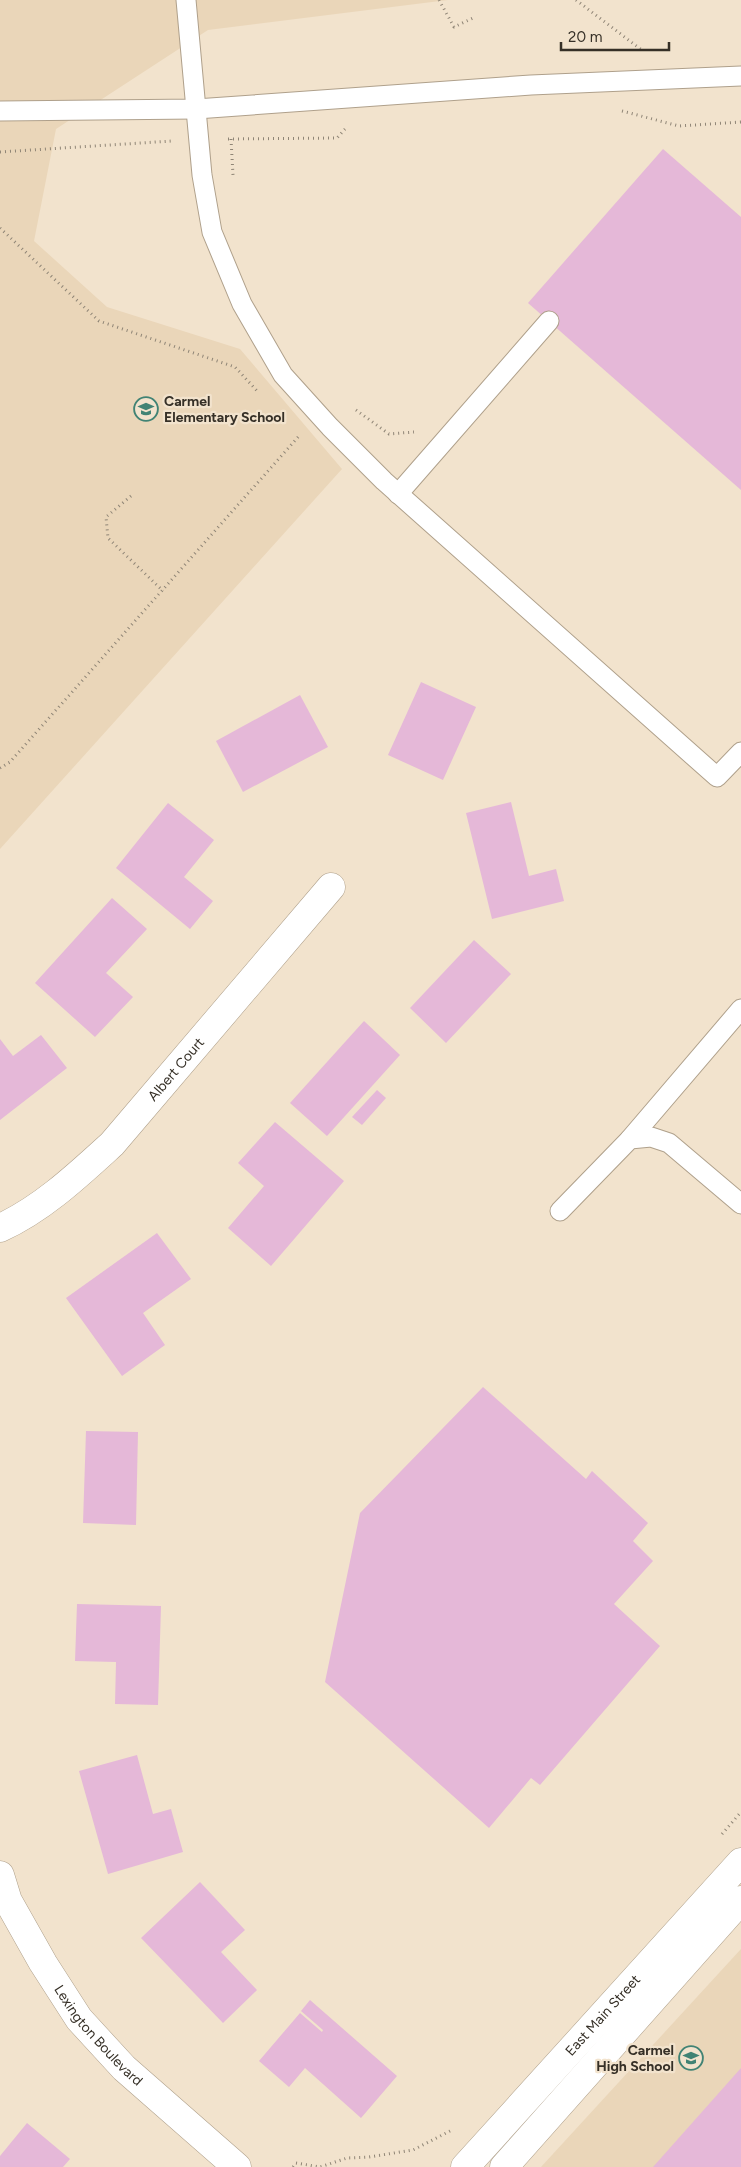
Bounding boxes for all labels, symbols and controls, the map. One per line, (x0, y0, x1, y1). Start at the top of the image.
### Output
scale bar (561, 20, 668, 52)
text: 20 m (568, 28, 602, 46)
place label: Carmel Elementary School (164, 393, 285, 426)
school or university icon: Carmel Elementary School (133, 396, 159, 422)
street label: Albert Court (144, 1034, 208, 1104)
street label: East Main Street (562, 1971, 644, 2059)
street label: Lexington Boulevard (51, 1982, 146, 2089)
place label: Carmel High School (596, 2042, 674, 2075)
school or university icon: Carmel High School (678, 2045, 704, 2071)

